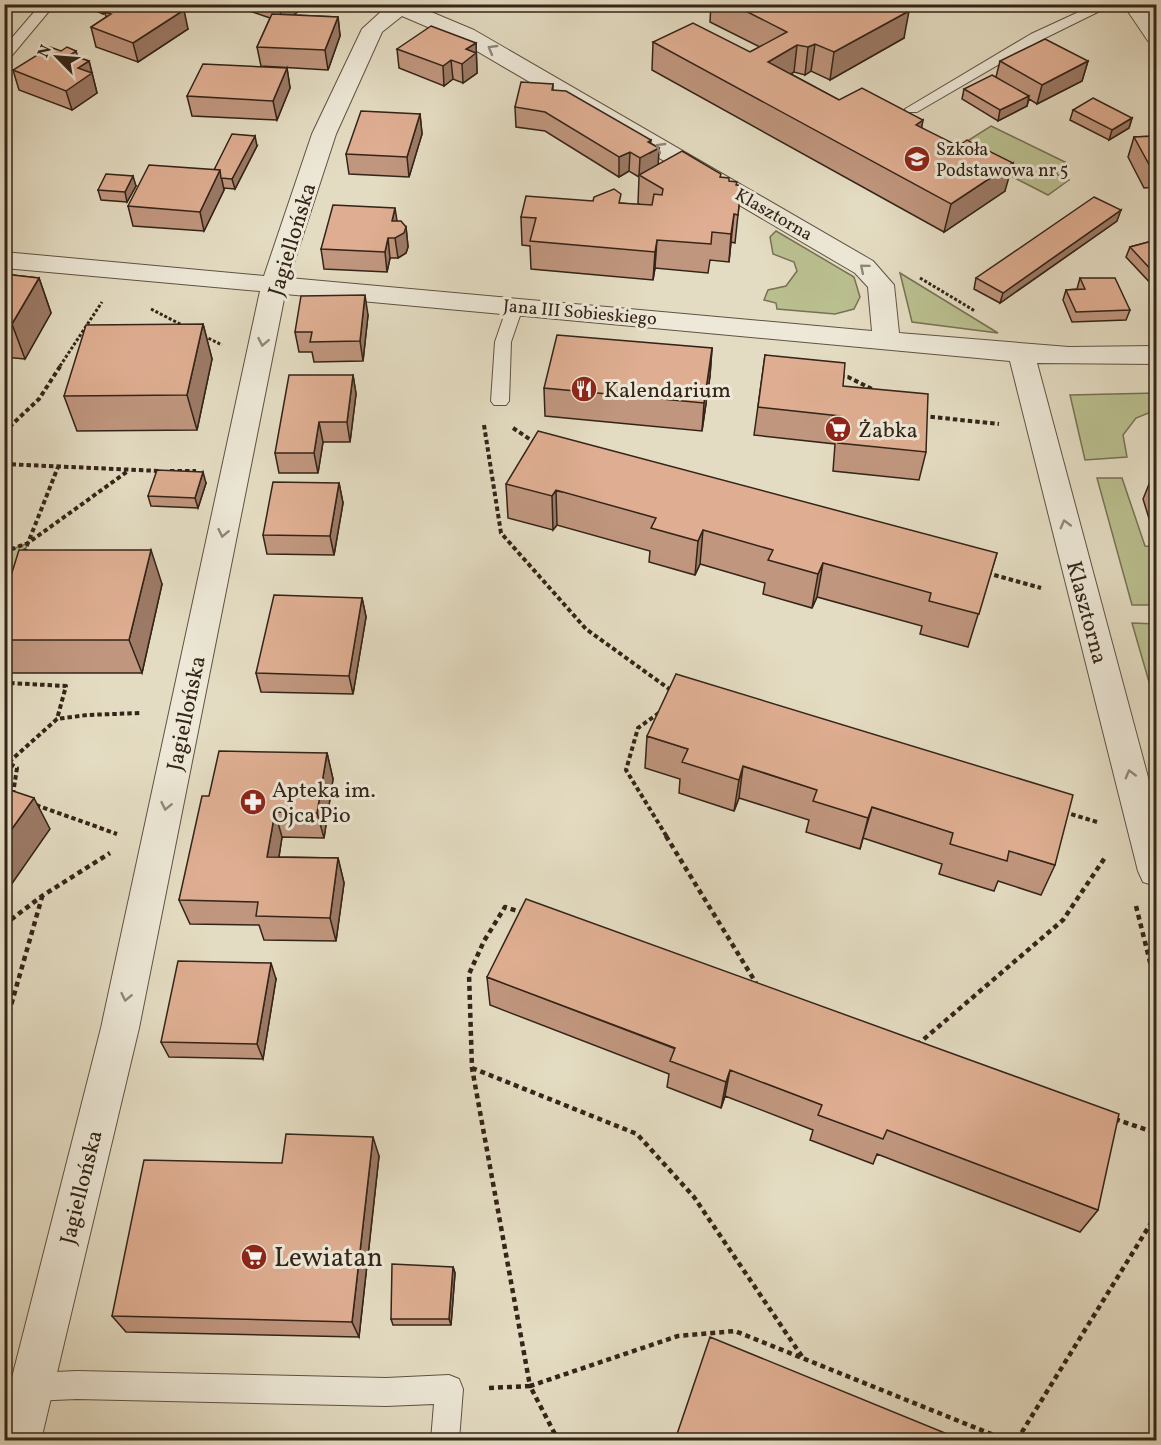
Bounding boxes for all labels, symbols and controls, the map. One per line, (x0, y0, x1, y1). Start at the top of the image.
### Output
north arrow (27, 27, 87, 87)
text: N (33, 41, 58, 61)
one-way arrow (488, 45, 498, 56)
place label: Szkoła Podstawowa nr 5 (936, 138, 1068, 184)
one-way arrow (656, 143, 666, 155)
school or university icon: Szkoła Podstawowa nr 5 (902, 144, 932, 174)
street label: Jagiellońska (261, 179, 325, 300)
street label: Klasztorna (730, 183, 817, 248)
one-way arrow (860, 265, 871, 276)
street label: Jana III Sobieskiego (502, 294, 658, 333)
one-way arrow (257, 337, 270, 347)
restaurant icon: Kalendarium (569, 374, 599, 404)
place label: Kalendarium (604, 376, 731, 407)
supermarket icon: Żabka (823, 414, 853, 444)
place label: Żabka (858, 416, 918, 447)
one-way arrow (1060, 519, 1073, 529)
one-way arrow (217, 527, 230, 537)
street label: Klasztorna (1057, 558, 1114, 668)
street label: Jagiellońska (160, 653, 215, 774)
one-way arrow (1125, 769, 1137, 780)
place label: Apteka im. Ojca Pio (272, 776, 376, 832)
pharmacy icon: Apteka im. Ojca Pio (238, 787, 268, 817)
one-way arrow (160, 801, 173, 811)
one-way arrow (121, 992, 134, 1002)
street label: Jagiellońska (53, 1127, 112, 1248)
place label: Lewiatan (274, 1240, 383, 1278)
supermarket icon: Lewiatan (239, 1242, 269, 1272)

